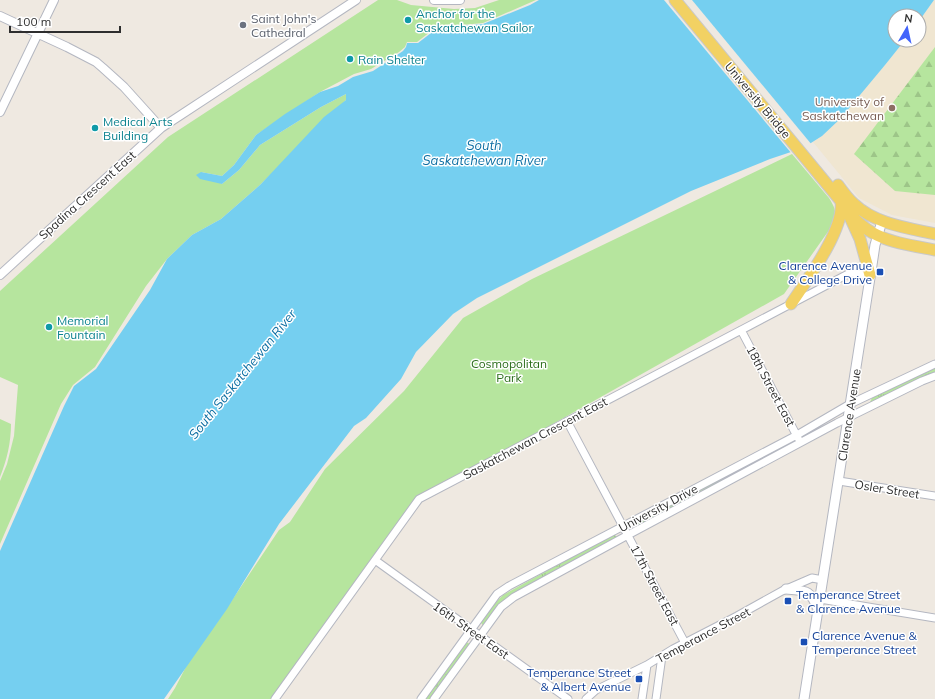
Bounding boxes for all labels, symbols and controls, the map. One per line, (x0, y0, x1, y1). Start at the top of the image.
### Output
place label: Anchor for the Saskatchewan Sailor (416, 6, 533, 35)
scale bar (10, 8, 120, 34)
north arrow (887, 8, 927, 48)
place label: Saint John's Cathedral (251, 11, 316, 40)
text: N (903, 11, 914, 26)
text: 100 m (16, 14, 51, 29)
marker: Anchor for the Saskatchewan Sailor (403, 15, 413, 25)
marker: Saint John's Cathedral (238, 20, 248, 30)
place label: Rain Shelter (358, 52, 426, 67)
marker: Rain Shelter (345, 54, 355, 64)
street label: University Bridge (722, 59, 794, 141)
place label: University of Saskatchewan (802, 94, 885, 123)
marker: University of Saskatchewan (887, 103, 897, 113)
place label: Medical Arts Building (103, 114, 173, 143)
marker: Medical Arts Building (90, 123, 100, 133)
water label: South Saskatchewan River (423, 137, 547, 168)
street label: Spadina Crescent East (35, 148, 139, 242)
place label: Clarence Avenue & College Drive (779, 258, 872, 287)
marker: Clarence Avenue & College Drive (875, 267, 885, 277)
water label: South Saskatchewan River (185, 305, 300, 442)
place label: Memorial Fountain (57, 313, 108, 342)
marker: Memorial Fountain (44, 322, 54, 332)
street label: 18th Street East (743, 343, 799, 429)
park label: Cosmopolitan Park (471, 356, 547, 385)
street label: Clarence Avenue (834, 368, 864, 462)
street label: Saskatchewan Crescent East (460, 394, 610, 482)
street label: Osler Street (854, 476, 920, 502)
street label: University Drive (616, 481, 700, 535)
street label: 17th Street East (627, 542, 683, 628)
place label: Temperance Street & Clarence Avenue (796, 587, 901, 616)
marker: Temperance Street & Clarence Avenue (783, 596, 793, 606)
street label: 16th Street East (430, 598, 512, 662)
street label: Temperance Street (653, 604, 753, 666)
place label: Clarence Avenue & Temperance Street (812, 628, 918, 657)
marker: Clarence Avenue & Temperance Street (799, 637, 809, 647)
place label: Temperance Street & Albert Avenue (527, 665, 631, 694)
marker: Temperance Street & Albert Avenue (634, 674, 644, 684)

